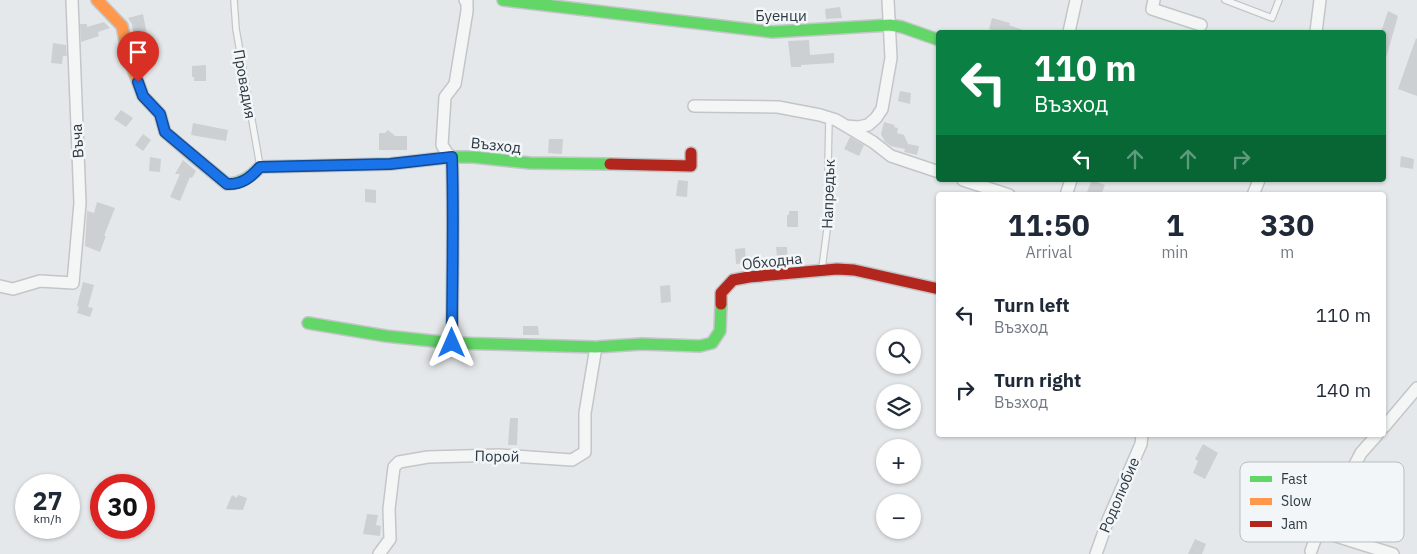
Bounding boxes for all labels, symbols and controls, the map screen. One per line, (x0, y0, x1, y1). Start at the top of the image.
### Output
street label: Буенци (755, 6, 807, 25)
pin (117, 31, 159, 82)
icon: arrive (124, 38, 152, 66)
text: 110 m (1034, 45, 1137, 91)
street label: Провадия (230, 48, 260, 120)
icon: left (951, 50, 1016, 115)
text: Възход (1034, 89, 1108, 118)
street label: Въча (67, 123, 87, 159)
street label: Възход (470, 133, 522, 157)
icon: left (1068, 145, 1096, 173)
icon: ahead (1121, 145, 1149, 173)
icon: ahead (1174, 145, 1202, 173)
icon: right (1227, 145, 1255, 173)
street label: Напредък (817, 159, 839, 229)
text: 11:50 (1008, 205, 1090, 244)
text: 1 (1166, 205, 1184, 244)
text: 330 (1260, 205, 1314, 244)
text: Arrival (1025, 242, 1072, 262)
text: min (1161, 242, 1188, 262)
text: m (1280, 242, 1294, 262)
street label: Обходна (741, 248, 803, 274)
text: Turn left (994, 293, 1070, 317)
icon: left (951, 301, 979, 329)
text: 110 m (1316, 303, 1371, 327)
position arrow (425, 316, 477, 368)
text: Възход (994, 317, 1048, 337)
map controls (876, 329, 921, 539)
button: search (876, 329, 921, 374)
text: Turn right (994, 368, 1081, 392)
icon: right (951, 376, 979, 404)
text: 140 m (1316, 378, 1371, 402)
button: layers (876, 384, 921, 429)
text: Възход (994, 392, 1048, 412)
button: + (876, 439, 921, 484)
street label: Порой (474, 446, 520, 466)
street label: Родолюбие (1095, 454, 1143, 536)
legend (1240, 462, 1404, 542)
text: Fast (1281, 470, 1307, 488)
speed limit sign: 30 (90, 474, 155, 539)
text: 27 (32, 484, 63, 517)
text: Slow (1281, 492, 1312, 510)
button: − (876, 494, 921, 539)
text: km/h (33, 511, 62, 526)
text: Jam (1281, 515, 1308, 533)

